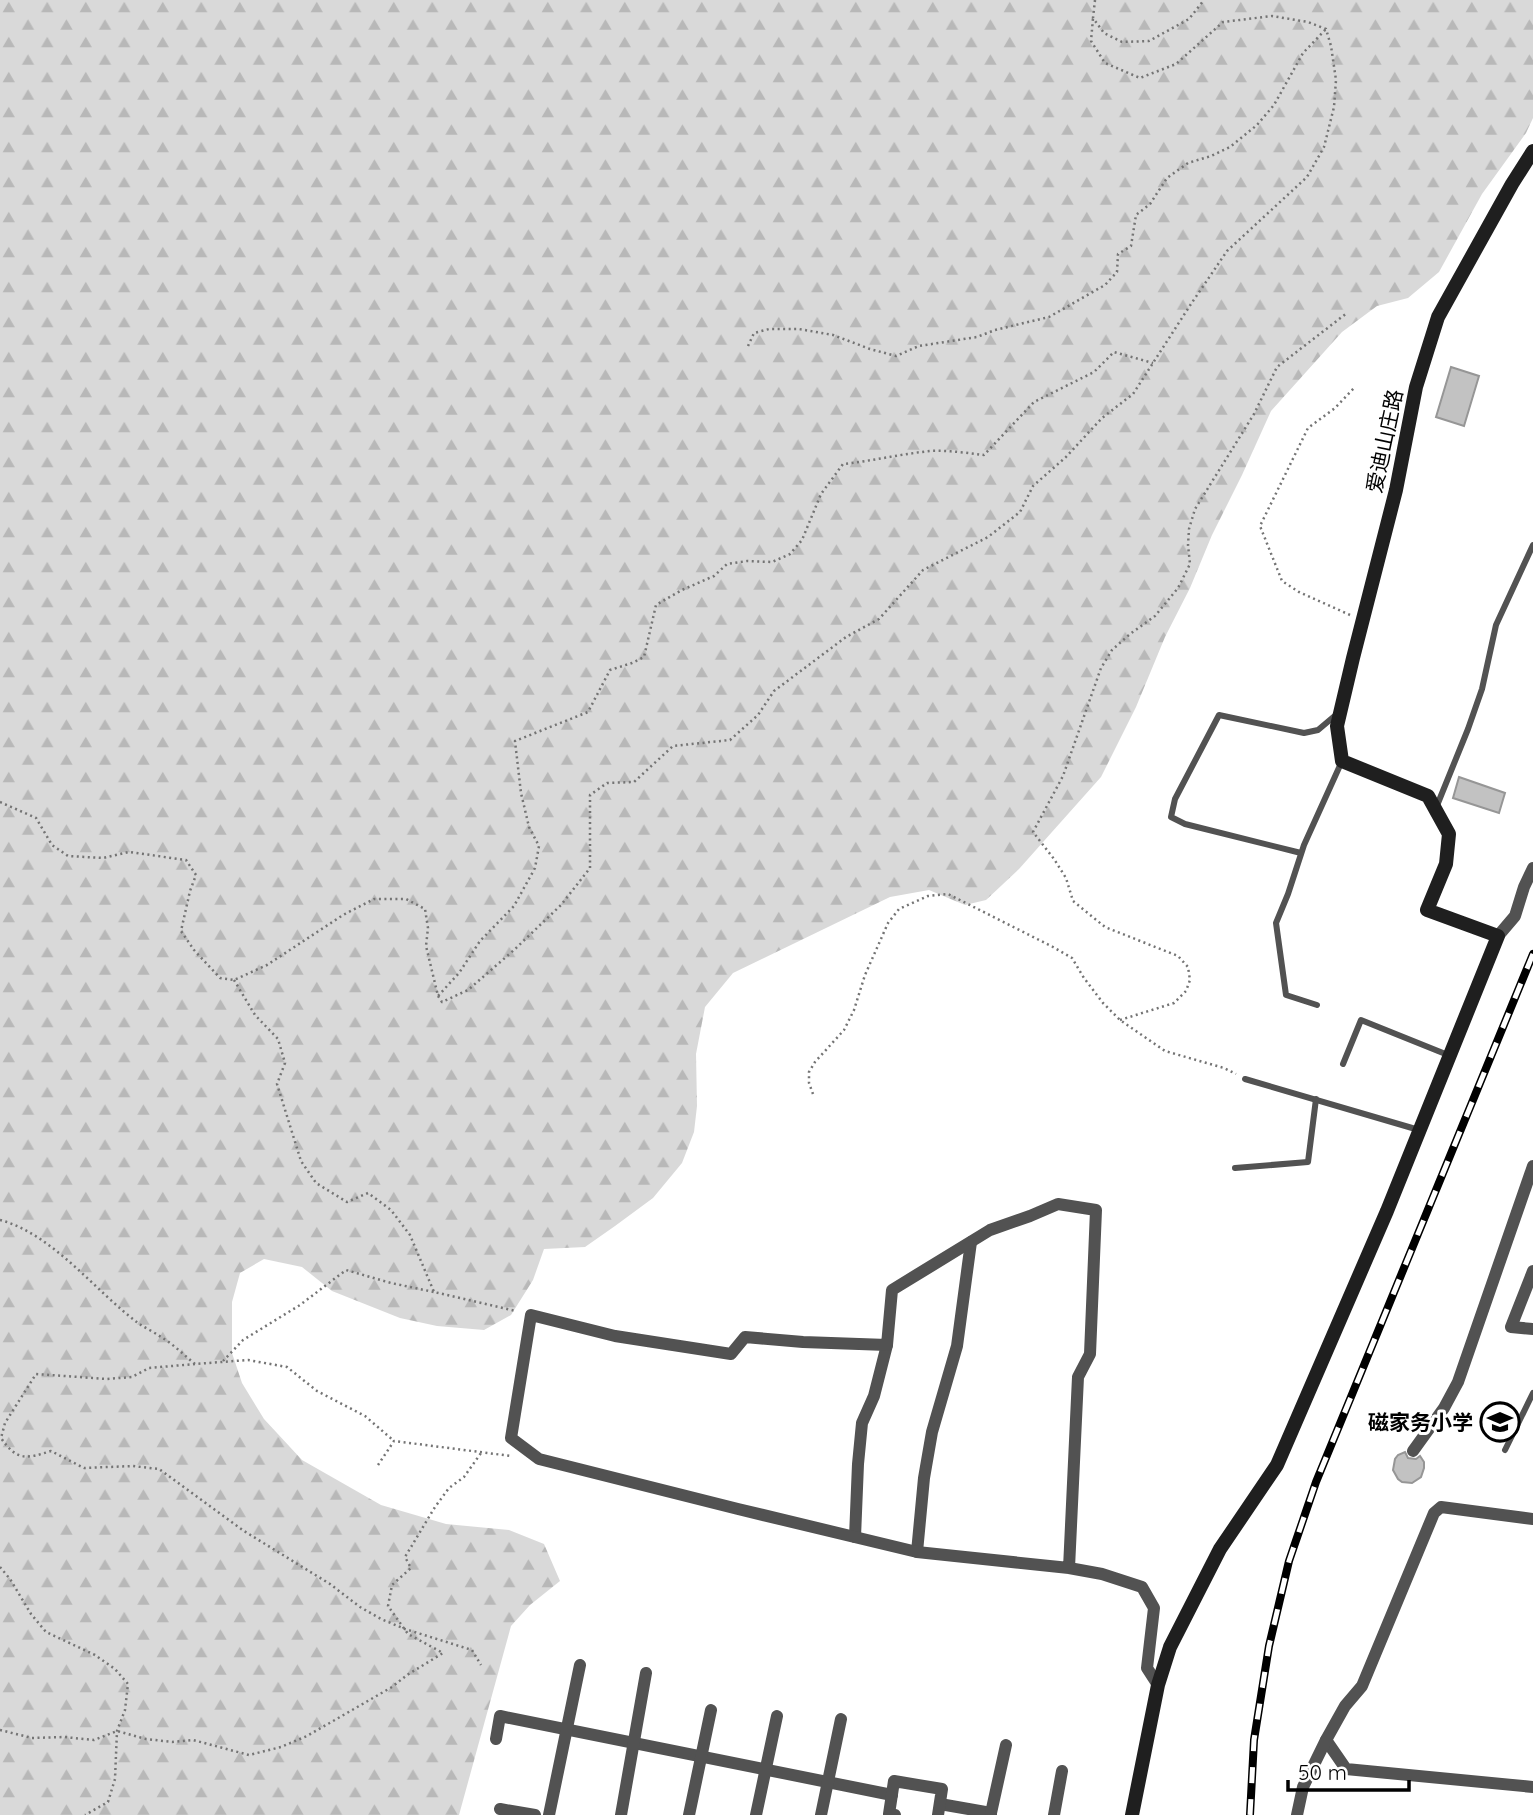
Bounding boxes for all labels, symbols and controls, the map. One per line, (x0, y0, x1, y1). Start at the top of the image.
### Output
street label: 爱迪山庄路 (1360, 387, 1408, 495)
school or university icon: 磁家务小学 (1479, 1401, 1521, 1443)
place label: 磁家务小学 (1368, 1409, 1473, 1435)
scale bar (1288, 1748, 1409, 1792)
text: 50 m (1298, 1759, 1347, 1785)

